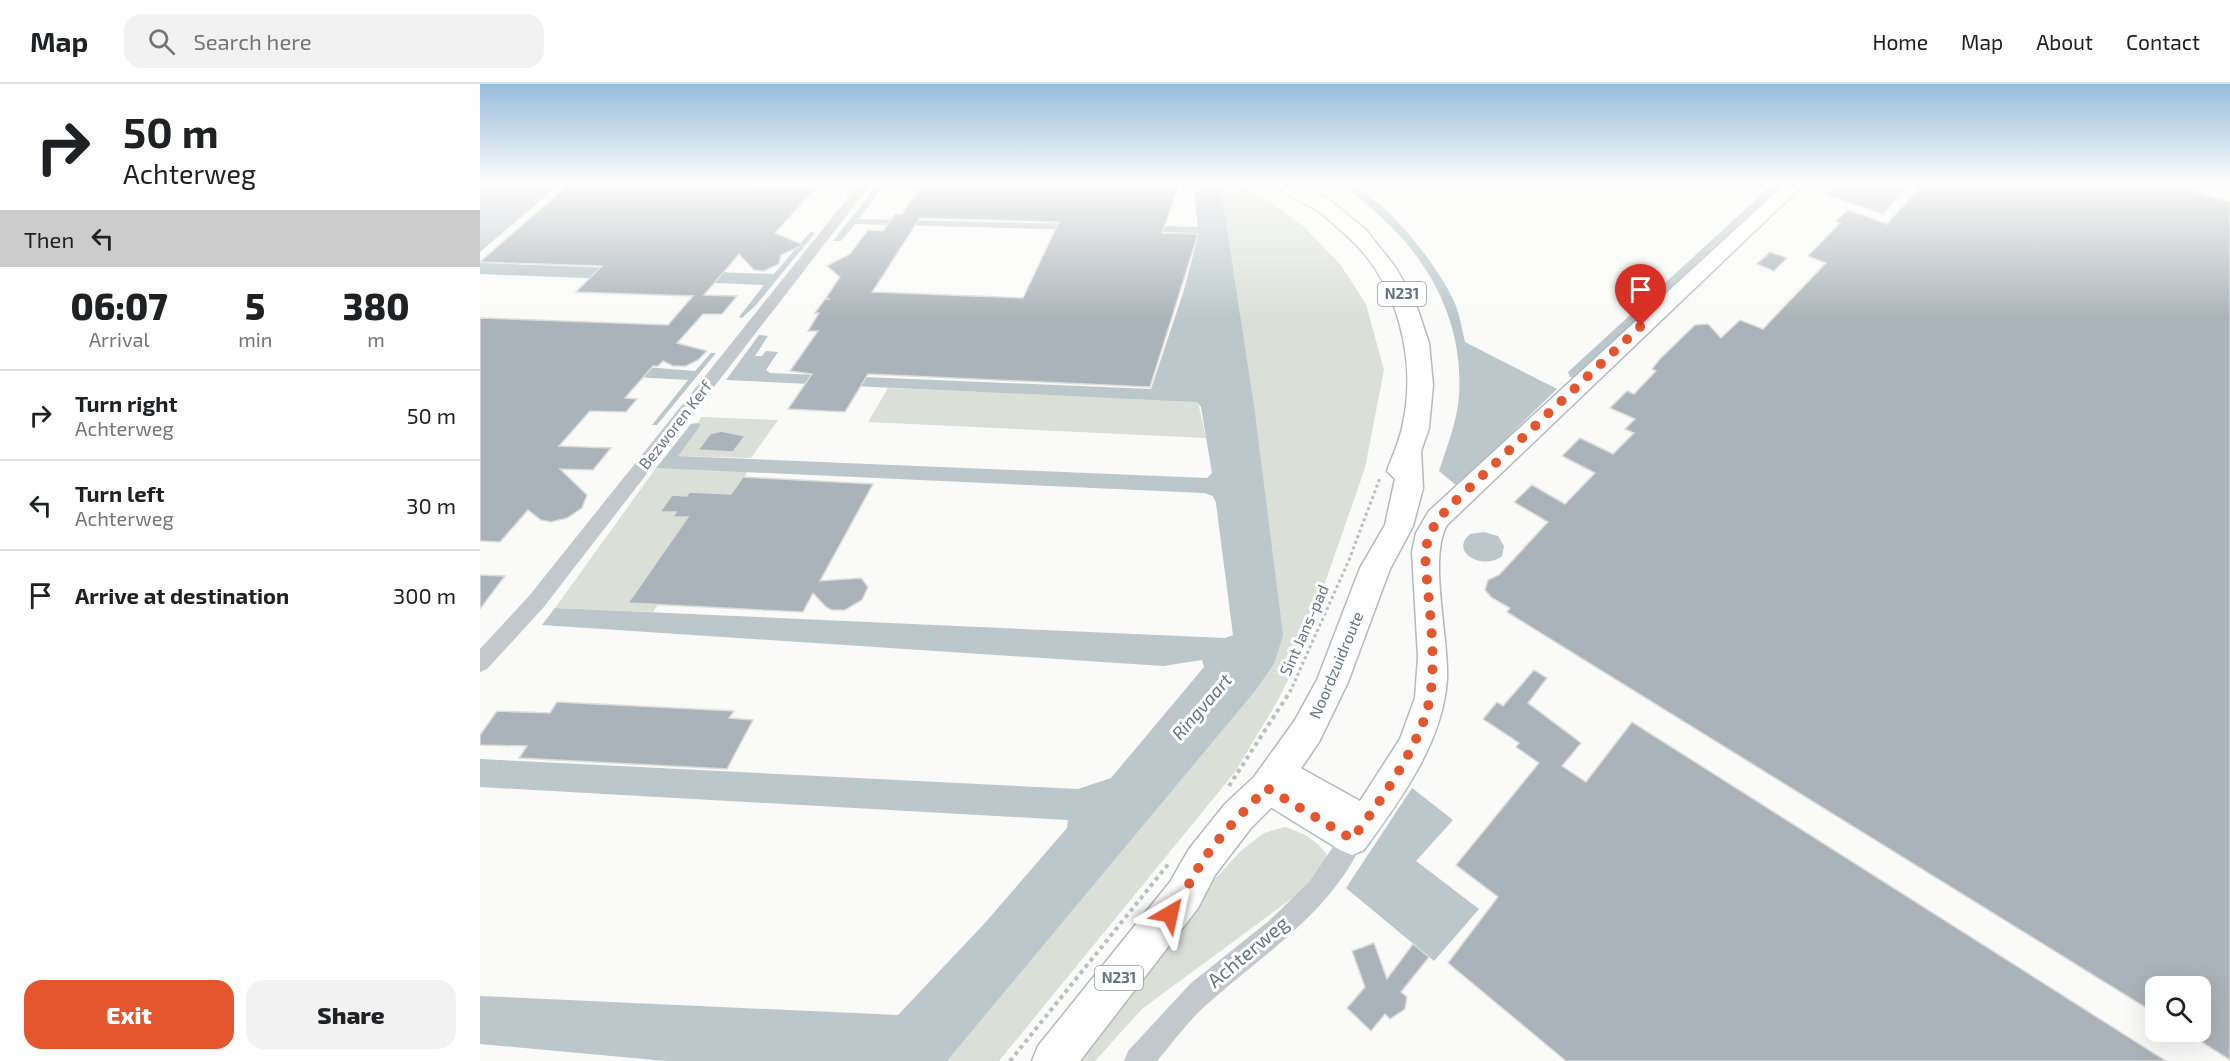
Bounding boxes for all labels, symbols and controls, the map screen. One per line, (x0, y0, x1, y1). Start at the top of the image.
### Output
search box (124, 14, 544, 68)
text: Map (30, 24, 88, 58)
icon: search (145, 25, 178, 58)
text: Search here (193, 28, 312, 54)
text: Home (1872, 29, 1928, 54)
text: Map (1961, 29, 2003, 54)
text: About (2036, 29, 2093, 54)
text: Contact (2126, 29, 2200, 54)
text: 50 m (123, 106, 219, 156)
icon: right (24, 108, 102, 186)
text: Achterweg (123, 157, 256, 189)
icon: left (86, 222, 119, 255)
text: Then (24, 226, 74, 252)
pin (1615, 264, 1666, 326)
icon: arrive (1624, 273, 1657, 306)
road number: N231 (1378, 282, 1426, 306)
text: 06:07 (71, 284, 168, 327)
text: 5 (245, 284, 265, 327)
text: 380 (343, 284, 409, 327)
text: Arrival (89, 327, 150, 351)
text: min (238, 327, 272, 351)
text: m (367, 327, 385, 351)
street label: Bezworen Kerf (634, 376, 716, 473)
text: Turn right (75, 390, 177, 416)
icon: right (24, 399, 57, 432)
text: 50 m (407, 402, 456, 428)
text: Achterweg (75, 416, 174, 440)
text: Turn left (75, 480, 164, 506)
icon: left (24, 489, 57, 522)
text: 30 m (406, 492, 456, 518)
text: Achterweg (75, 506, 174, 530)
icon: arrive (24, 579, 57, 612)
street label: Sint Jans-pad (1275, 581, 1332, 678)
text: Arrive at destination (75, 582, 289, 608)
text: 300 m (393, 582, 456, 608)
street label: Noordzuidroute (1304, 608, 1367, 721)
water label: Ringvaart (1167, 669, 1236, 744)
position arrow (1138, 882, 1202, 946)
street label: Achterweg (1202, 910, 1293, 992)
road number: N231 (1095, 966, 1143, 990)
map controls (2145, 976, 2211, 1042)
button: search (2145, 976, 2211, 1042)
button: Exit (24, 980, 234, 1049)
button: Share (246, 980, 456, 1049)

